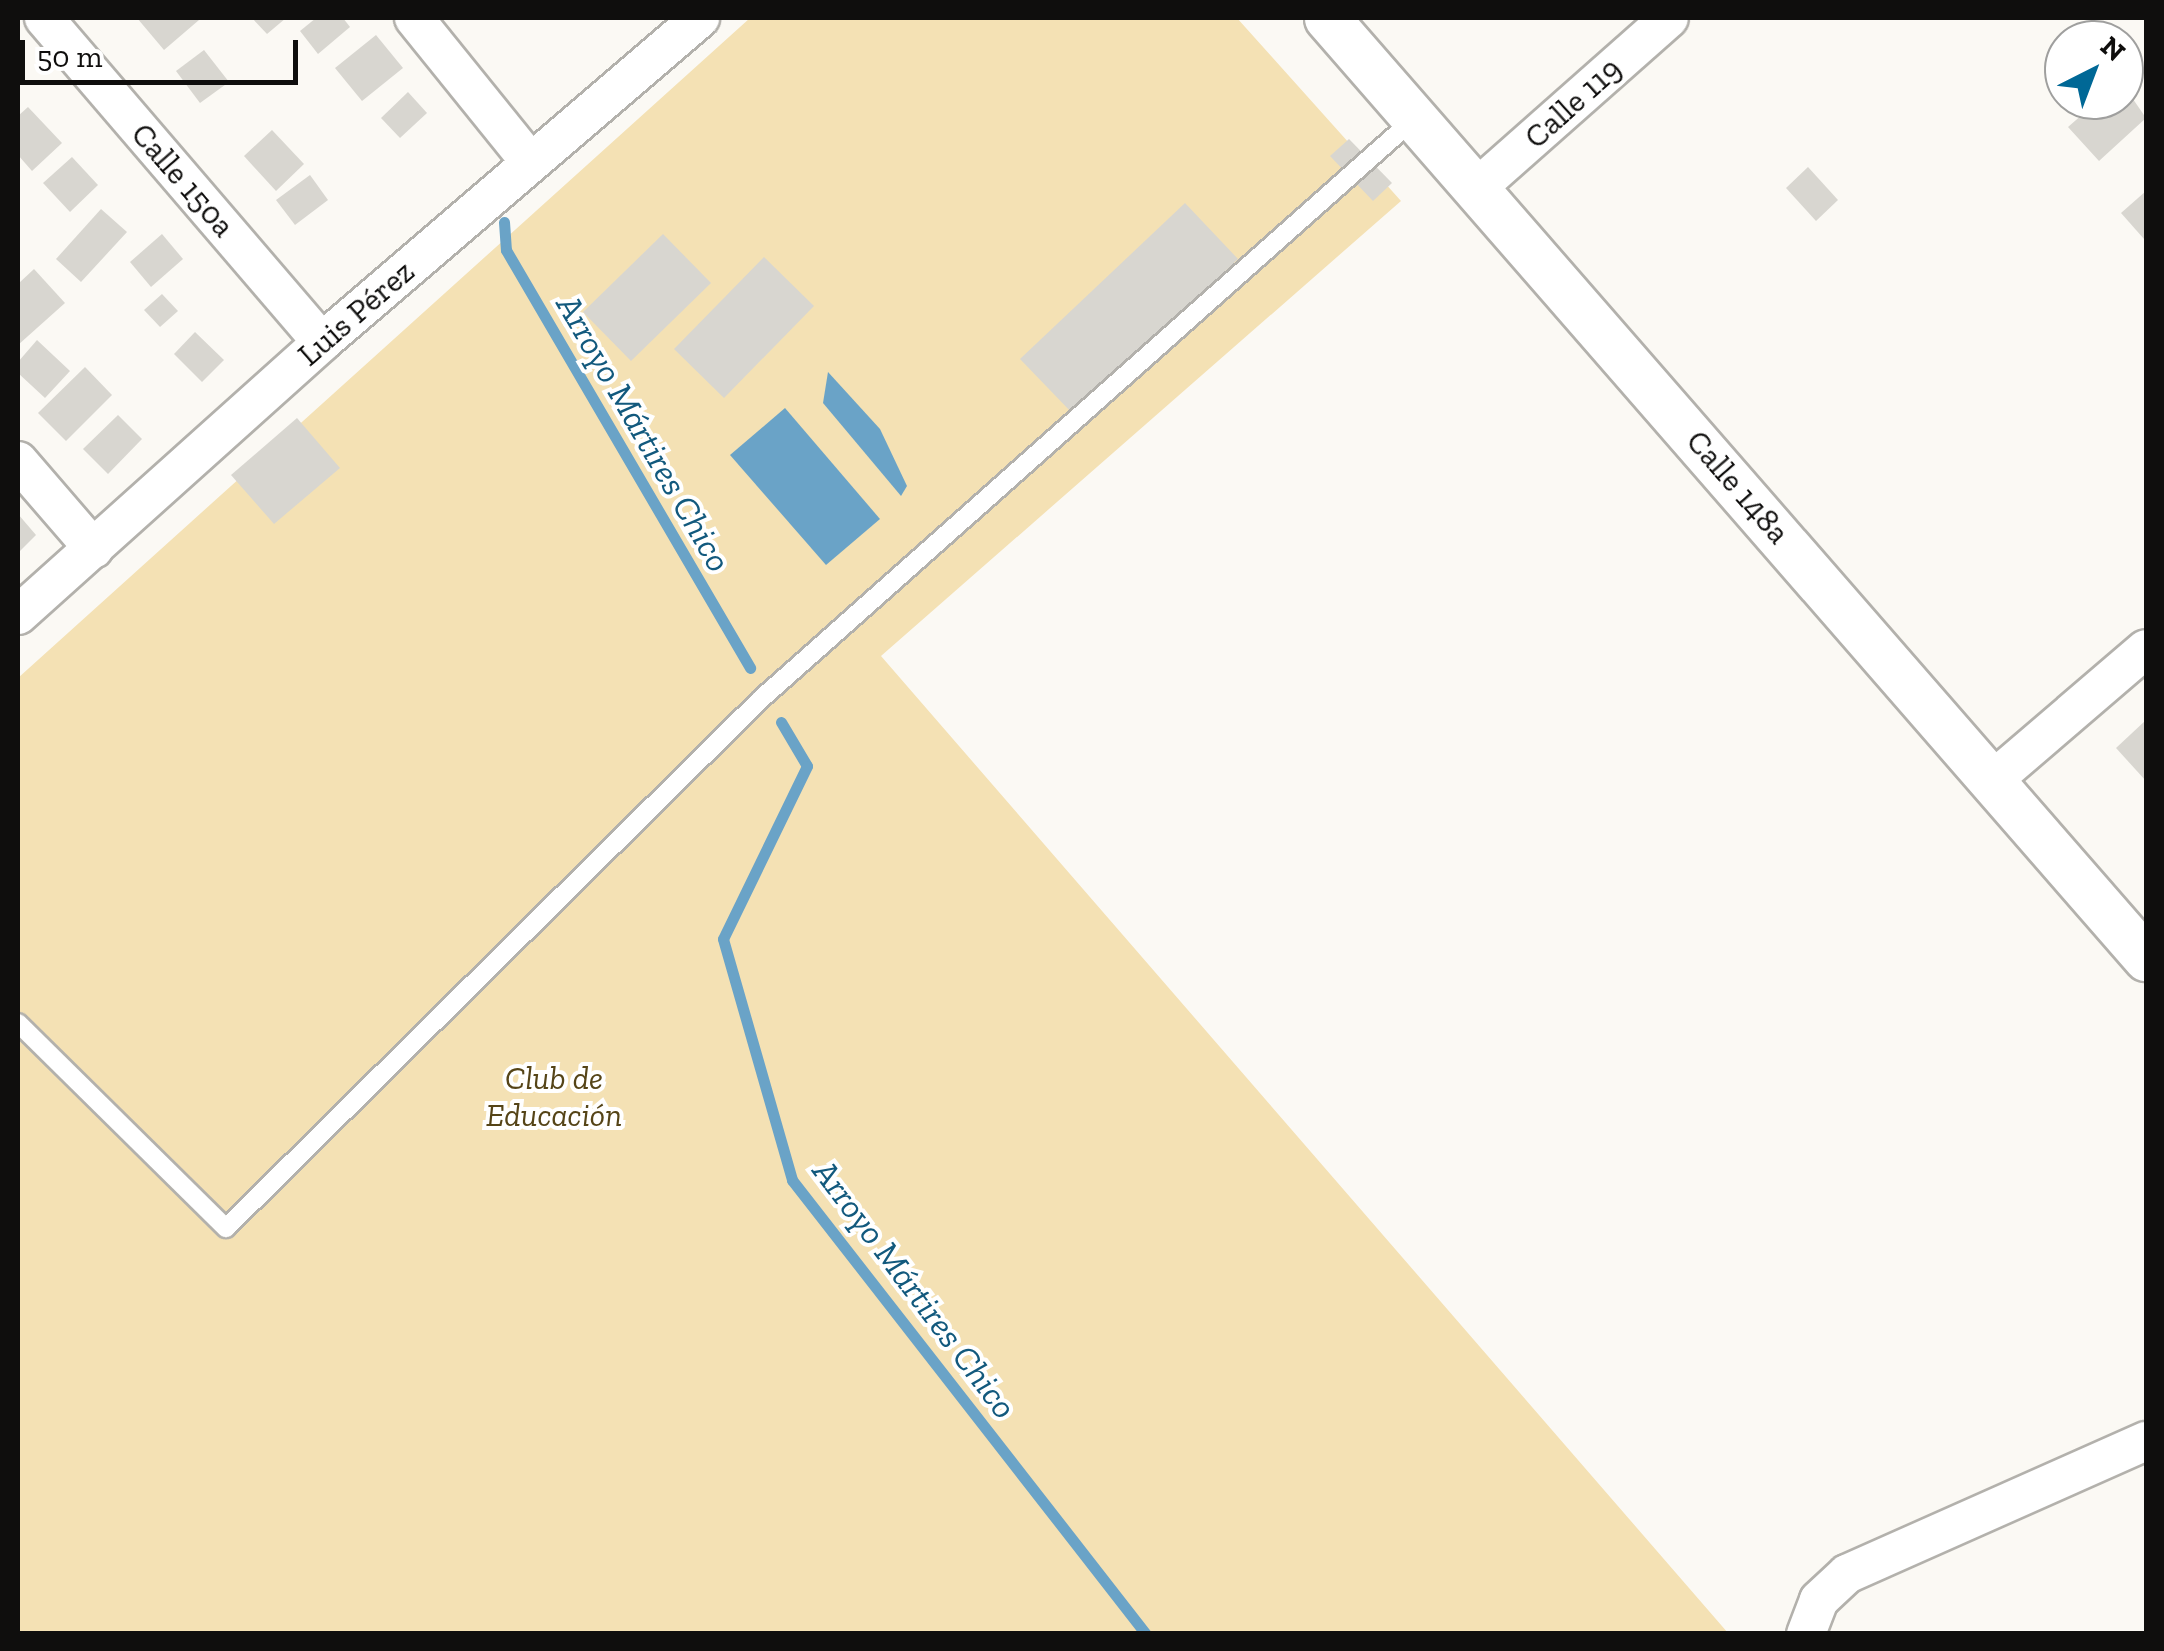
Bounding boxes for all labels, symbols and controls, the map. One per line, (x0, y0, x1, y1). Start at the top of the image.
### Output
scale bar (25, 20, 302, 82)
north arrow (2044, 20, 2144, 120)
text: N (2094, 29, 2132, 68)
text: 50 m (37, 39, 102, 75)
street label: Calle 119 (1517, 50, 1629, 156)
street label: Calle 150a (123, 115, 243, 245)
street label: Luis Pérez (290, 252, 422, 374)
water label: Arroyo Mártires Chico (548, 287, 740, 579)
street label: Calle 148a (1678, 422, 1798, 552)
park label: Club de Educación (486, 1060, 622, 1135)
water label: Arroyo Mártires Chico (804, 1151, 1026, 1427)

